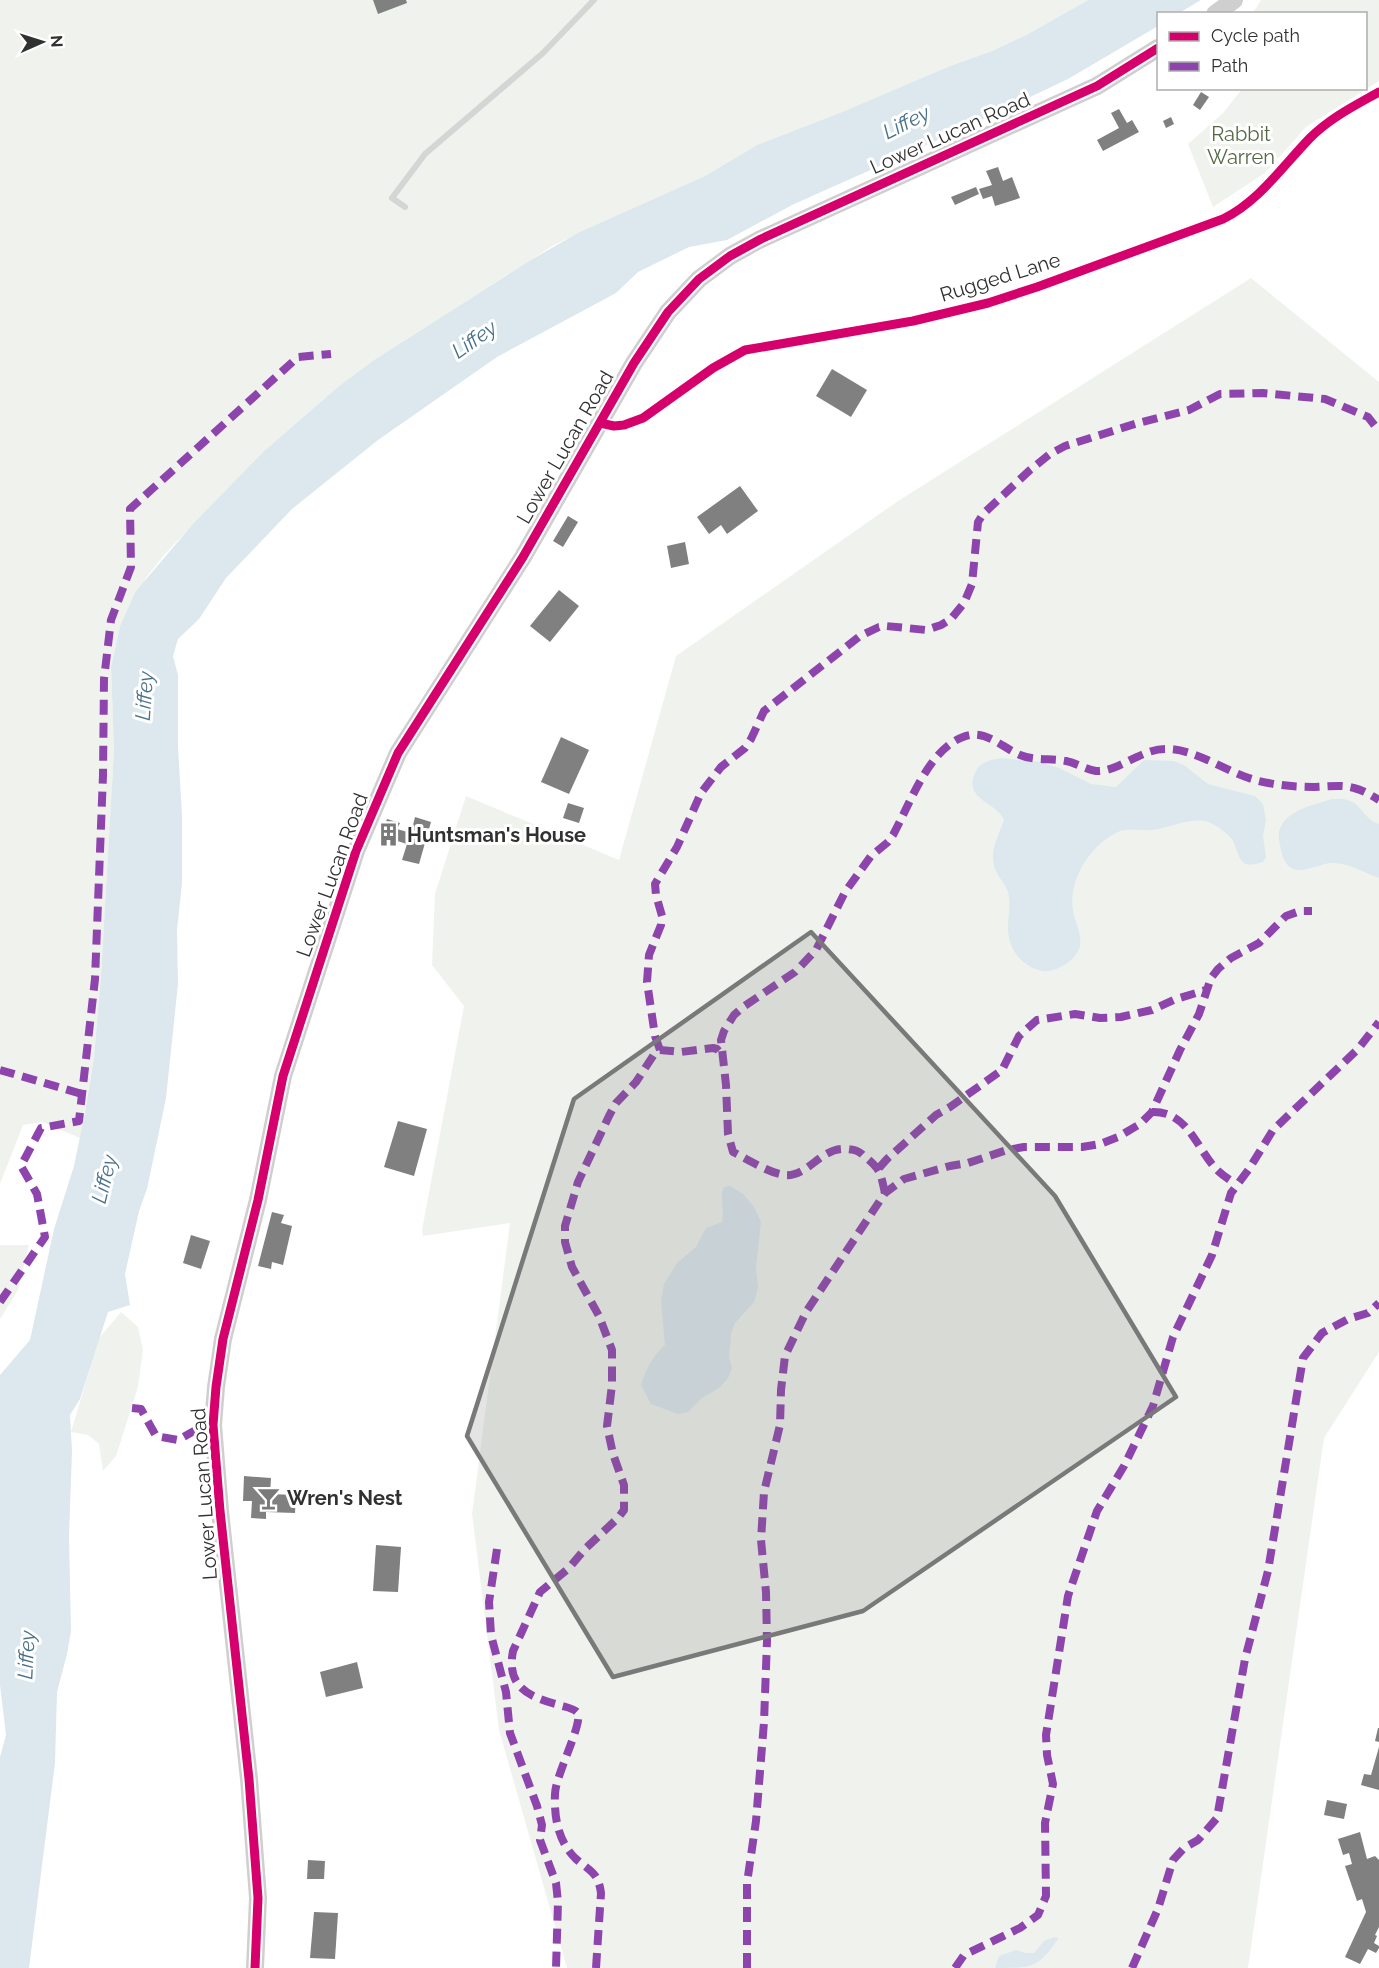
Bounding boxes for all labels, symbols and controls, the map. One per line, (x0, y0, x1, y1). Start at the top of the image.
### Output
north arrow (12, 12, 72, 72)
legend (1157, 12, 1367, 90)
text: Cycle path (1211, 25, 1300, 46)
text: N (47, 35, 66, 48)
text: Path (1211, 55, 1248, 76)
street label: Lower Lucan Road (866, 87, 1034, 179)
water label: Liffey (879, 99, 934, 144)
park label: Rabbit Warren (1207, 122, 1275, 169)
street label: Rugged Lane (937, 247, 1063, 307)
water label: Liffey (447, 314, 502, 363)
street label: Lower Lucan Road (512, 366, 618, 528)
water label: Liffey (130, 670, 158, 721)
street label: Lower Lucan Road (291, 790, 373, 960)
building icon: Huntsman's House (376, 822, 402, 848)
place label: Huntsman's House (407, 823, 586, 847)
water label: Liffey (86, 1151, 122, 1206)
street label: Lower Lucan Road (186, 1407, 222, 1581)
bar icon: Wren's Nest (256, 1485, 282, 1511)
place label: Wren's Nest (287, 1486, 403, 1510)
water label: Liffey (12, 1629, 40, 1680)

